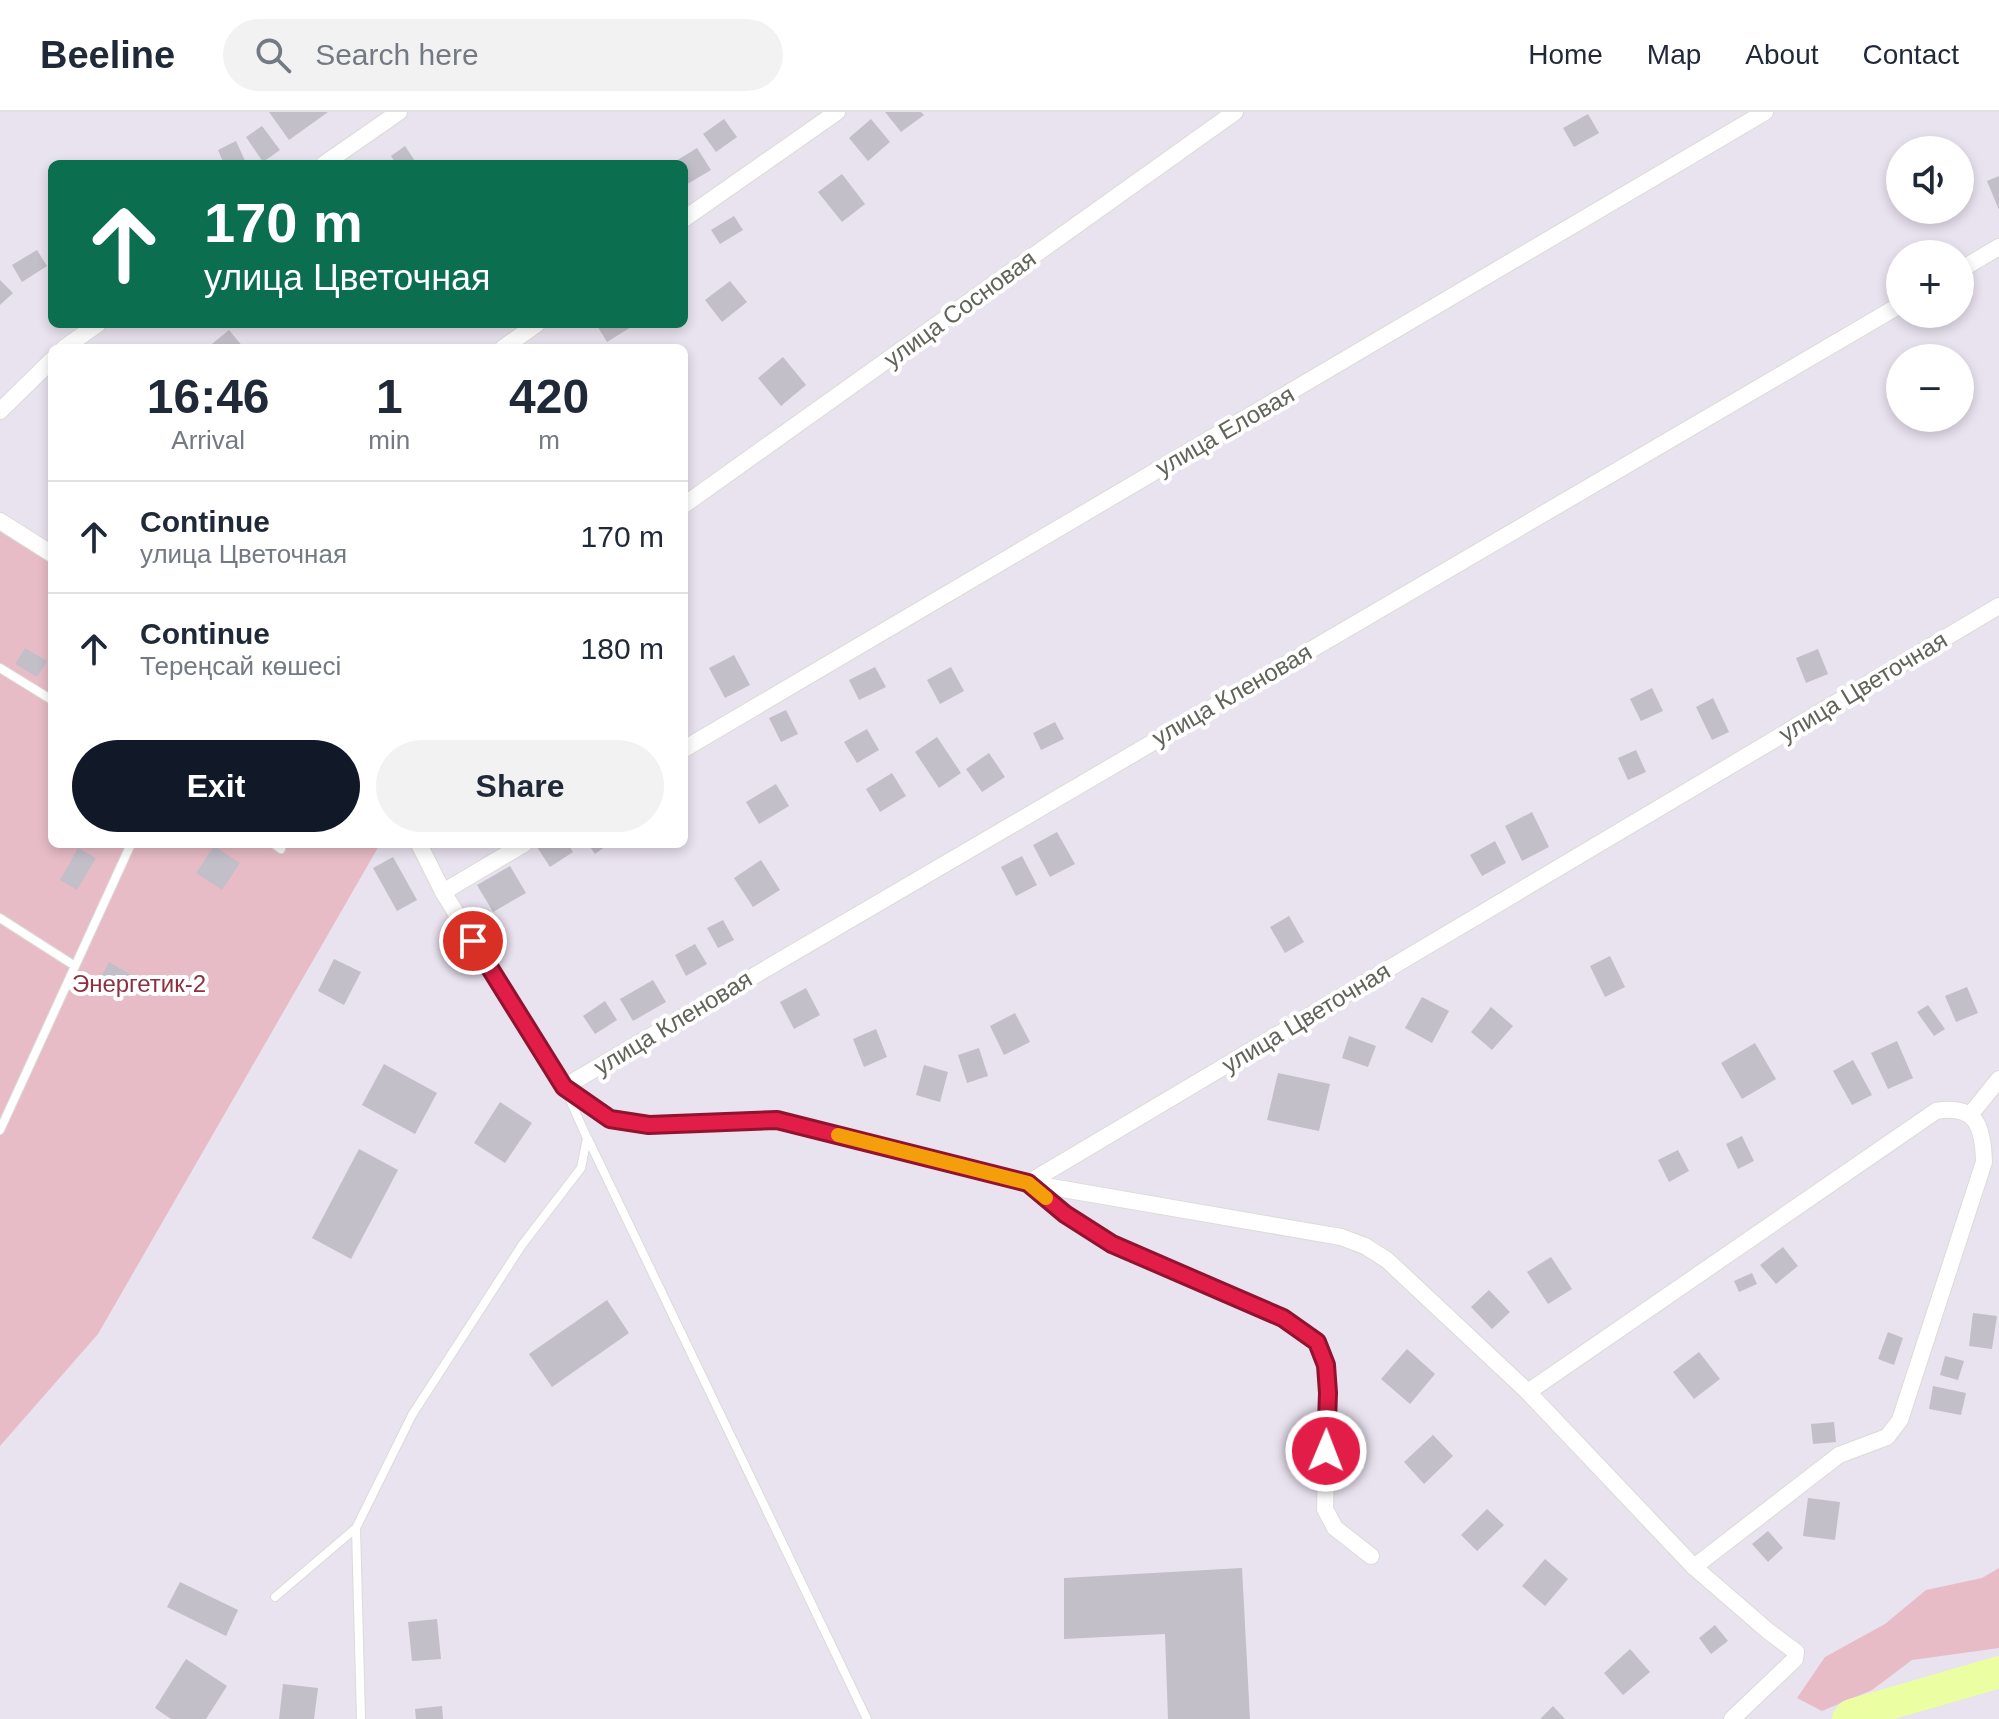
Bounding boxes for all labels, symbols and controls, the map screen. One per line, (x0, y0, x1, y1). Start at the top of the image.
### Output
search box (223, 19, 783, 91)
icon: search (251, 33, 295, 77)
text: Beeline (40, 34, 175, 76)
text: Search here (315, 38, 479, 71)
text: Home (1528, 39, 1603, 70)
text: Map (1647, 39, 1701, 70)
text: About (1745, 39, 1819, 70)
text: Contact (1863, 39, 1959, 70)
map controls (1886, 136, 1974, 432)
button: sound (1886, 136, 1974, 224)
text: 170 m (204, 191, 363, 254)
icon: ahead (72, 192, 176, 296)
button: + (1886, 240, 1974, 328)
street label: улица Сосновая (879, 245, 1041, 373)
text: улица Цветочная (204, 257, 491, 298)
button: − (1886, 344, 1974, 432)
text: 16:46 (147, 370, 270, 423)
text: 1 (376, 370, 403, 423)
text: 420 (509, 370, 589, 423)
street label: улица Еловая (1151, 380, 1299, 481)
text: Arrival (171, 425, 245, 455)
text: min (368, 425, 410, 455)
text: m (538, 425, 560, 455)
text: Continue (140, 505, 270, 538)
icon: ahead (72, 515, 116, 559)
text: 170 m (581, 520, 664, 553)
text: улица Цветочная (140, 539, 347, 569)
text: Continue (140, 617, 270, 650)
street label: улица Цветочная (1774, 626, 1952, 747)
icon: ahead (72, 627, 116, 671)
text: 180 m (581, 632, 664, 665)
street label: улица Кленовая (1147, 638, 1316, 751)
text: Тереңсай көшесі (140, 651, 341, 681)
button: Exit (72, 740, 360, 832)
button: Share (376, 740, 664, 832)
pin (439, 907, 507, 975)
icon: arrive (451, 919, 495, 963)
street label: улица Цветочная (1217, 957, 1395, 1078)
street label: улица Кленовая (589, 965, 757, 1080)
park label: Энергетик-2 (72, 970, 206, 997)
position arrow (1284, 1409, 1368, 1493)

